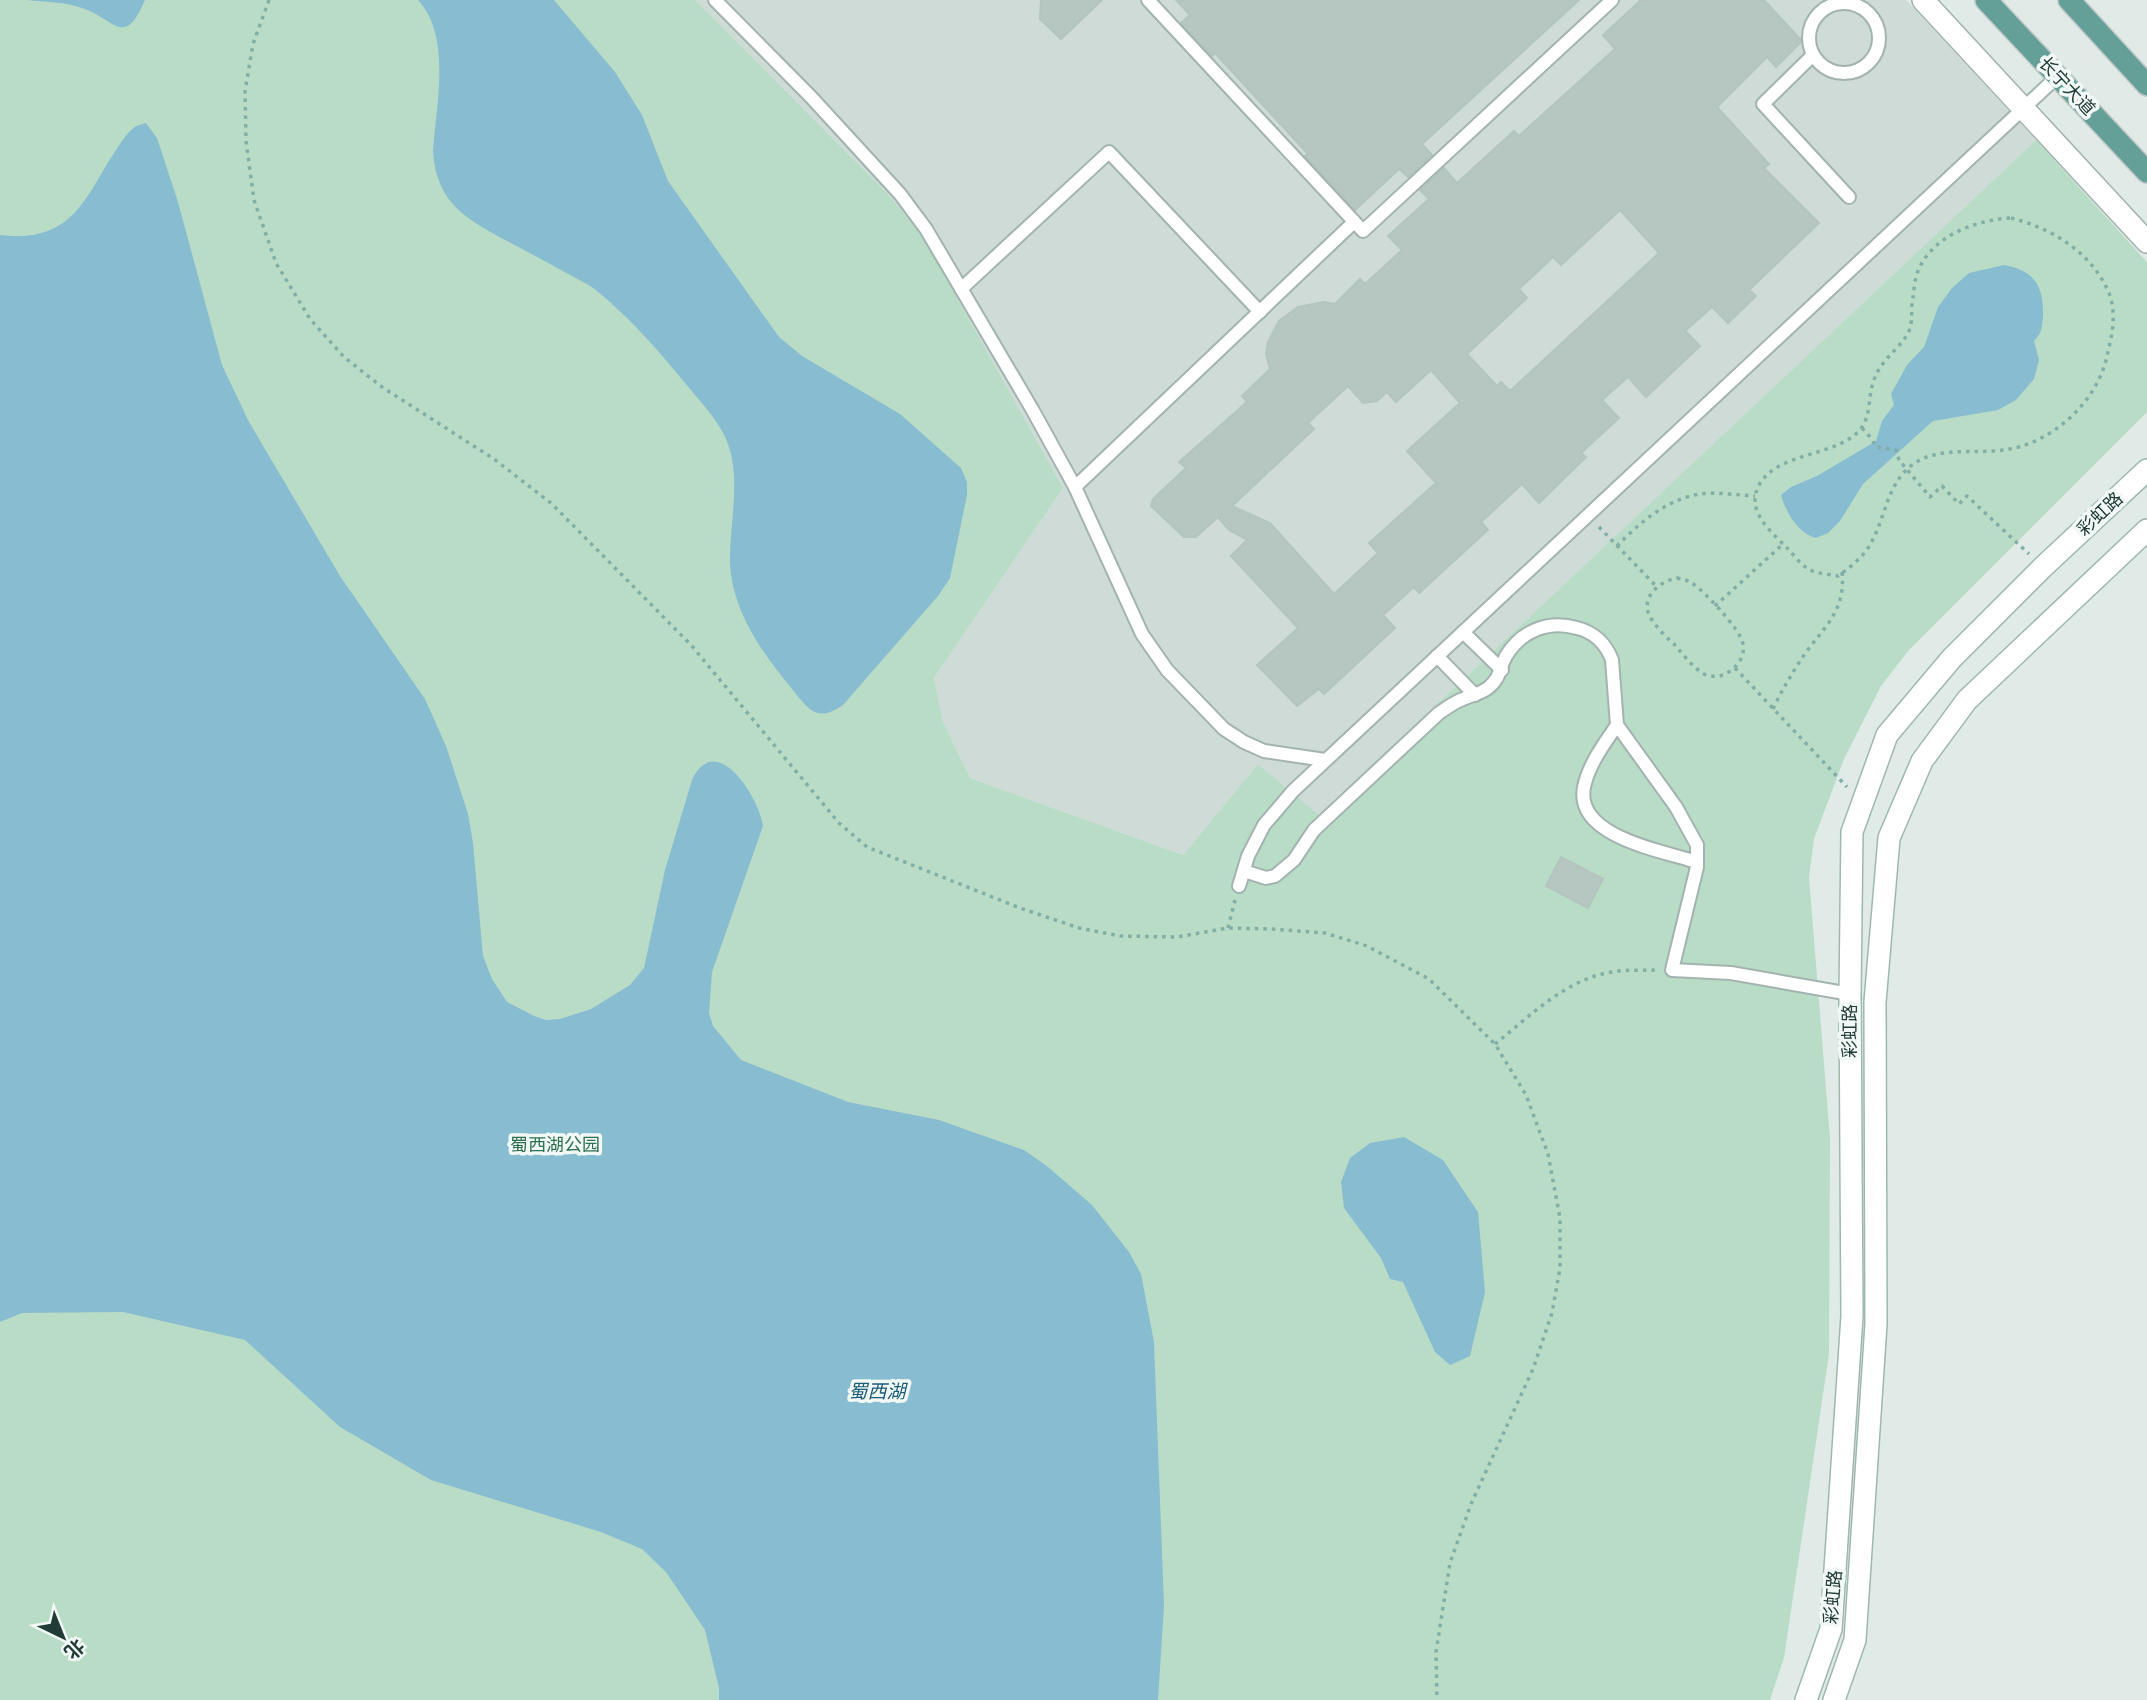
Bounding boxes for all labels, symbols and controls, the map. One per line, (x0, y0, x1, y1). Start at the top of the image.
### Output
street label: 长宁大道 (2035, 52, 2100, 119)
street label: 彩虹路 (2073, 488, 2127, 540)
street label: 彩虹路 (1839, 1004, 1860, 1058)
park label: 蜀西湖公园 (510, 1134, 600, 1155)
water label: 蜀西湖 (848, 1380, 908, 1403)
street label: 彩虹路 (1820, 1569, 1845, 1625)
north arrow (28, 1602, 98, 1672)
text: 北 (59, 1634, 89, 1664)

